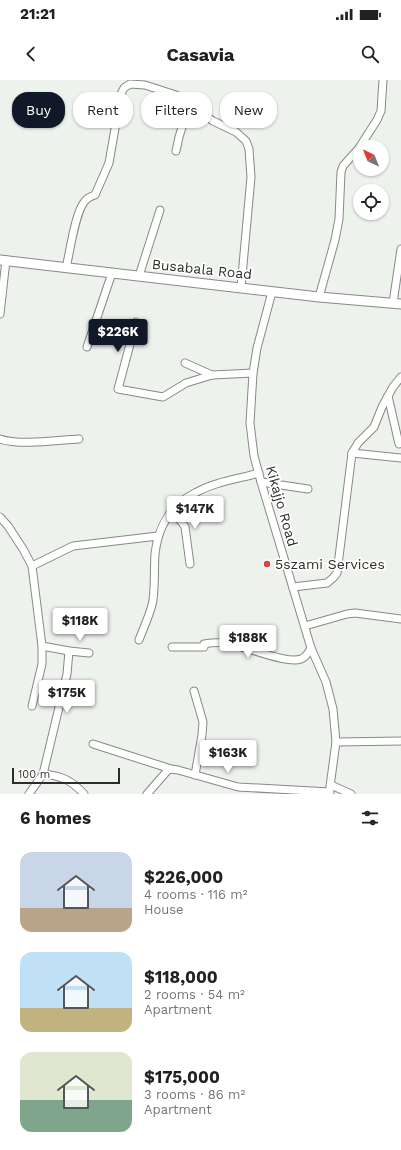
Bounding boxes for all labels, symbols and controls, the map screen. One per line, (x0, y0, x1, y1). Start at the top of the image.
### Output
text: 21:21 (20, 5, 55, 23)
icon: back (20, 43, 42, 65)
icon: search (359, 43, 381, 65)
text: Casavia (166, 44, 235, 65)
chip: Buy (12, 92, 65, 128)
chip: Rent (73, 92, 133, 128)
chip: Filters (141, 92, 212, 128)
chip: New (220, 92, 277, 128)
north arrow (353, 140, 389, 176)
map controls (353, 140, 389, 220)
button: locate (353, 184, 389, 220)
street label: Busabala Road (151, 256, 253, 282)
pin: $226K (90, 319, 146, 353)
text: $226K (98, 324, 138, 339)
street label: Kikajjo Road (263, 464, 301, 548)
pin: $147K (167, 496, 223, 530)
text: $147K (176, 501, 214, 516)
place label: 5szami Services (275, 556, 385, 572)
marker: 5szami Services (262, 559, 272, 569)
pin: $118K (52, 608, 108, 642)
text: $118K (62, 613, 98, 628)
pin: $188K (220, 625, 276, 659)
text: $188K (228, 630, 268, 645)
pin: $175K (39, 680, 95, 714)
text: $175K (48, 685, 86, 700)
pin: $163K (200, 740, 256, 774)
text: $163K (209, 745, 247, 760)
scale bar (12, 766, 120, 785)
text: 100 m (18, 768, 50, 781)
icon: filters (359, 807, 381, 829)
text: 6 homes (20, 808, 91, 828)
text: $226,000 (144, 867, 223, 887)
icon: home (52, 868, 100, 916)
text: 4 rooms · 116 m² (144, 887, 247, 902)
text: House (144, 902, 184, 917)
text: $118,000 (144, 967, 218, 987)
icon: home (52, 968, 100, 1016)
text: 2 rooms · 54 m² (144, 987, 245, 1002)
text: Apartment (144, 1002, 212, 1017)
text: $175,000 (144, 1067, 220, 1087)
icon: home (52, 1068, 100, 1116)
text: 3 rooms · 86 m² (144, 1087, 245, 1102)
text: Apartment (144, 1102, 212, 1117)

